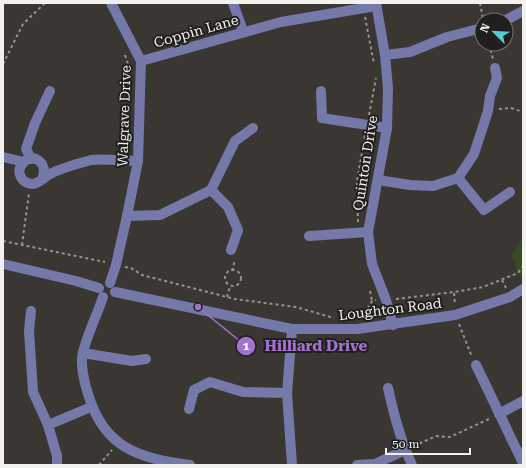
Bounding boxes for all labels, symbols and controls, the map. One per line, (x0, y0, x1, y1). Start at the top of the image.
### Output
street label: Coppin Lane (152, 11, 240, 51)
north arrow (474, 12, 514, 52)
text: N (478, 21, 493, 35)
street label: Walgrave Drive (114, 64, 134, 167)
street label: Quinton Drive (350, 114, 380, 212)
street label: Loughton Road (338, 295, 442, 323)
callout: Hilliard Drive (236, 333, 375, 360)
text: Hilliard Drive (265, 337, 368, 355)
text: 1 (243, 339, 250, 353)
scale bar (386, 430, 470, 456)
text: 50 m (392, 437, 419, 451)

